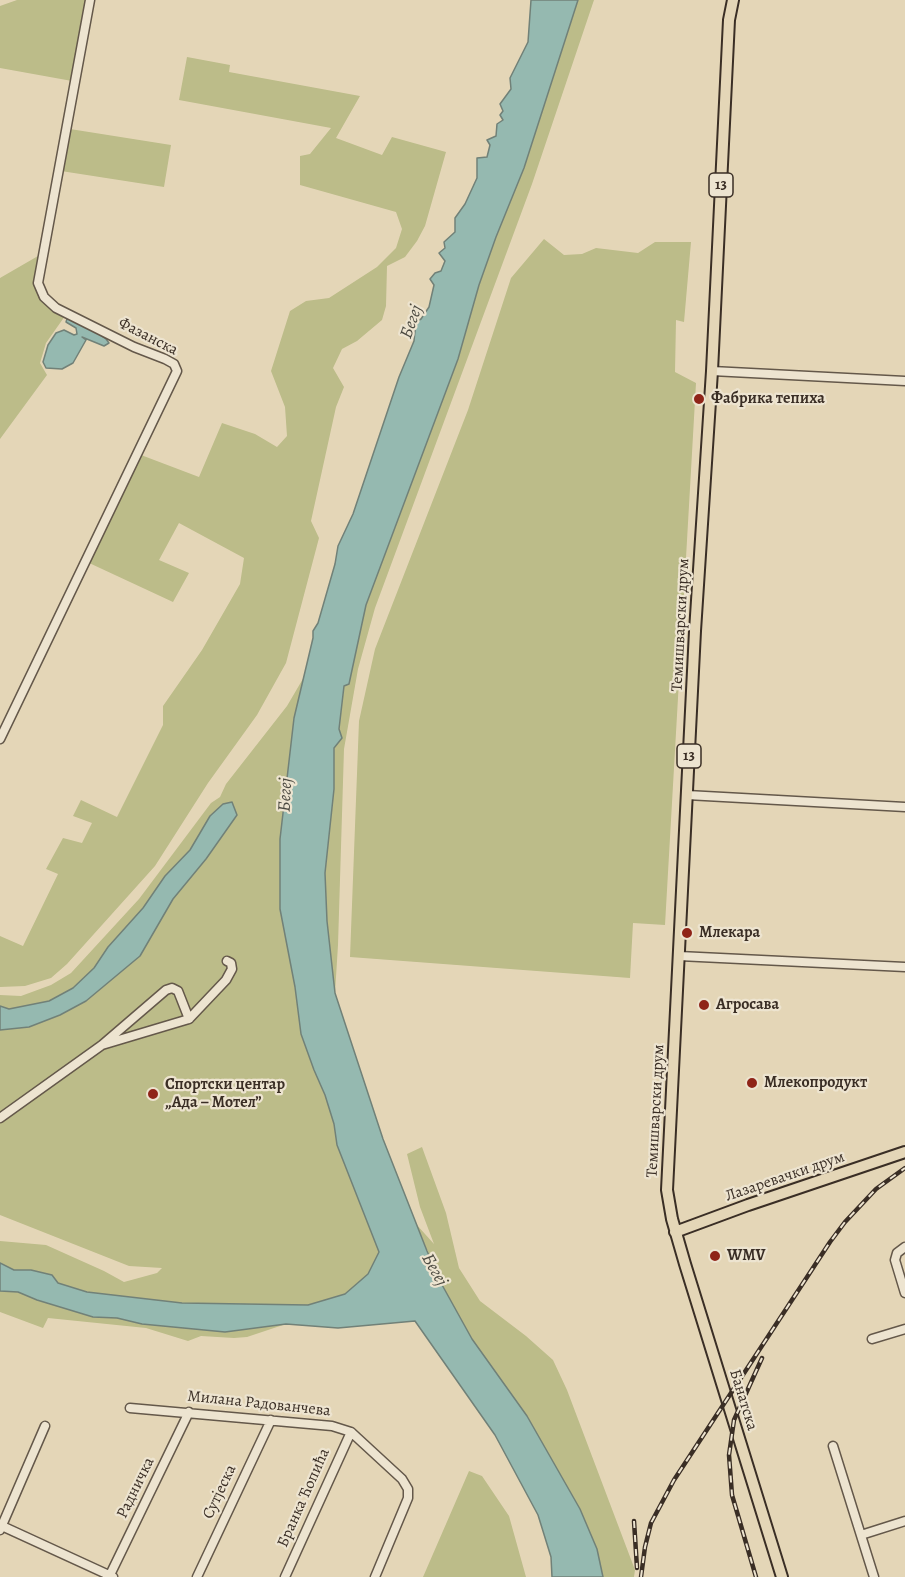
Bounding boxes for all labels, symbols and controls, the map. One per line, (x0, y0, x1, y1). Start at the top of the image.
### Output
road number: 13 (709, 173, 733, 197)
water label: Бегеј (396, 302, 428, 342)
street label: Фазанска (115, 314, 181, 360)
place label: Фабрика тепиха (711, 389, 825, 409)
marker: Фабрика тепиха (692, 392, 706, 406)
street label: Темишварски друм (668, 558, 694, 692)
road number: 13 (677, 744, 701, 768)
water label: Бегеј (274, 777, 298, 813)
place label: Млекара (699, 923, 760, 943)
marker: Млекара (680, 926, 694, 940)
place label: Агросава (716, 995, 779, 1015)
marker: Агросава (697, 998, 711, 1012)
street label: Темишварски друм (643, 1044, 669, 1178)
place label: Млекопродукт (764, 1073, 867, 1093)
place label: Спортски центар „Ада – Мотел” (165, 1075, 285, 1113)
marker: Млекопродукт (745, 1076, 759, 1090)
marker: Спортски центар „Ада – Мотел” (146, 1087, 160, 1101)
street label: Лазаревачки друм (723, 1148, 847, 1206)
place label: WMV (727, 1246, 766, 1266)
marker: WMV (708, 1249, 722, 1263)
water label: Бегеј (416, 1250, 452, 1290)
street label: Банатска (725, 1367, 761, 1433)
street label: Милана Радованчева (186, 1387, 332, 1421)
street label: Бранка Ћопића (274, 1446, 334, 1550)
street label: Радничка (113, 1454, 159, 1522)
street label: Сутјеска (199, 1462, 241, 1522)

